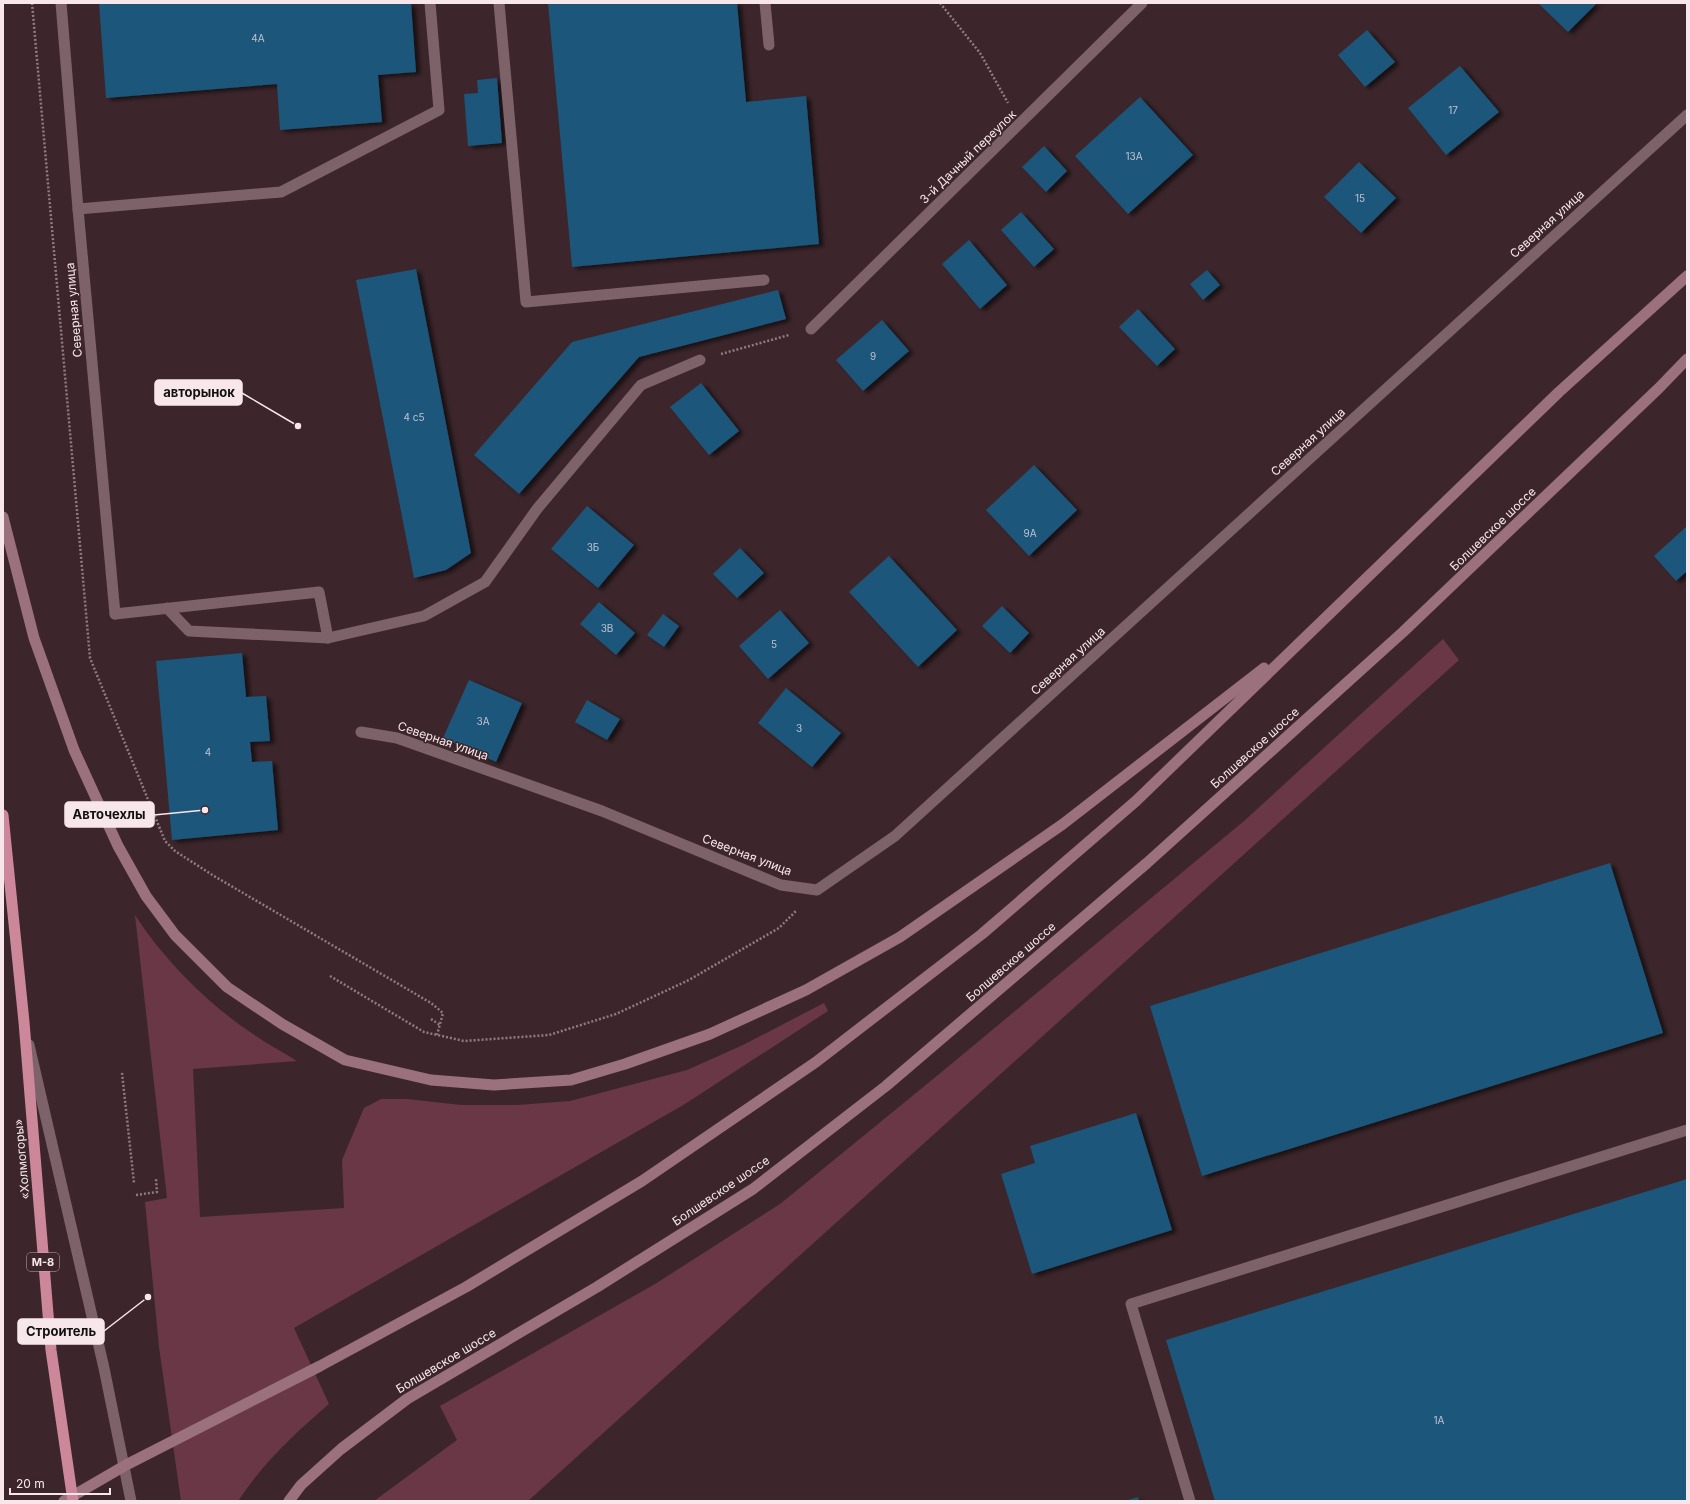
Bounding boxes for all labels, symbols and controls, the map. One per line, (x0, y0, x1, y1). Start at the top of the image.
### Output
house number: 4А (251, 32, 265, 44)
house number: 17 (1448, 104, 1458, 116)
street label: 3-й Дачный переулок (916, 106, 1019, 207)
house number: 13А (1125, 150, 1143, 162)
street label: Северная улица (1506, 186, 1587, 261)
house number: 15 (1355, 192, 1365, 204)
street label: Северная улица (62, 262, 85, 358)
house number: 9 (870, 350, 876, 362)
callout: авторынок (155, 380, 242, 405)
text: авторынок (163, 384, 235, 400)
street label: Северная улица (1267, 404, 1348, 479)
house number: 4 с5 (403, 411, 425, 423)
street label: Болшевское шоссе (1446, 484, 1539, 574)
house number: 9А (1023, 527, 1037, 539)
house number: 3Б (587, 541, 599, 553)
house number: 3В (601, 622, 613, 634)
street label: Северная улица (1027, 623, 1108, 698)
house number: 5 (771, 638, 777, 650)
street label: Болшевское шоссе (1207, 704, 1302, 791)
house number: 3А (476, 715, 490, 727)
street label: Северная улица (396, 718, 490, 763)
house number: 3 (796, 722, 802, 734)
house number: 4 (205, 746, 211, 758)
callout: Авточехлы (65, 802, 154, 827)
text: Авточехлы (73, 806, 145, 822)
street label: Северная улица (700, 831, 794, 879)
street label: Болшевское шоссе (963, 919, 1059, 1005)
street label: «Холмогоры» (11, 1118, 32, 1200)
street label: Болшевское шоссе (669, 1153, 772, 1229)
road number: М-8 (27, 1253, 59, 1271)
callout: Строитель (18, 1319, 104, 1344)
text: Строитель (26, 1323, 96, 1339)
street label: Болшевское шоссе (393, 1325, 498, 1396)
house number: 1А (1434, 1414, 1445, 1426)
scale bar (10, 1470, 110, 1496)
text: 20 m (16, 1476, 45, 1491)

